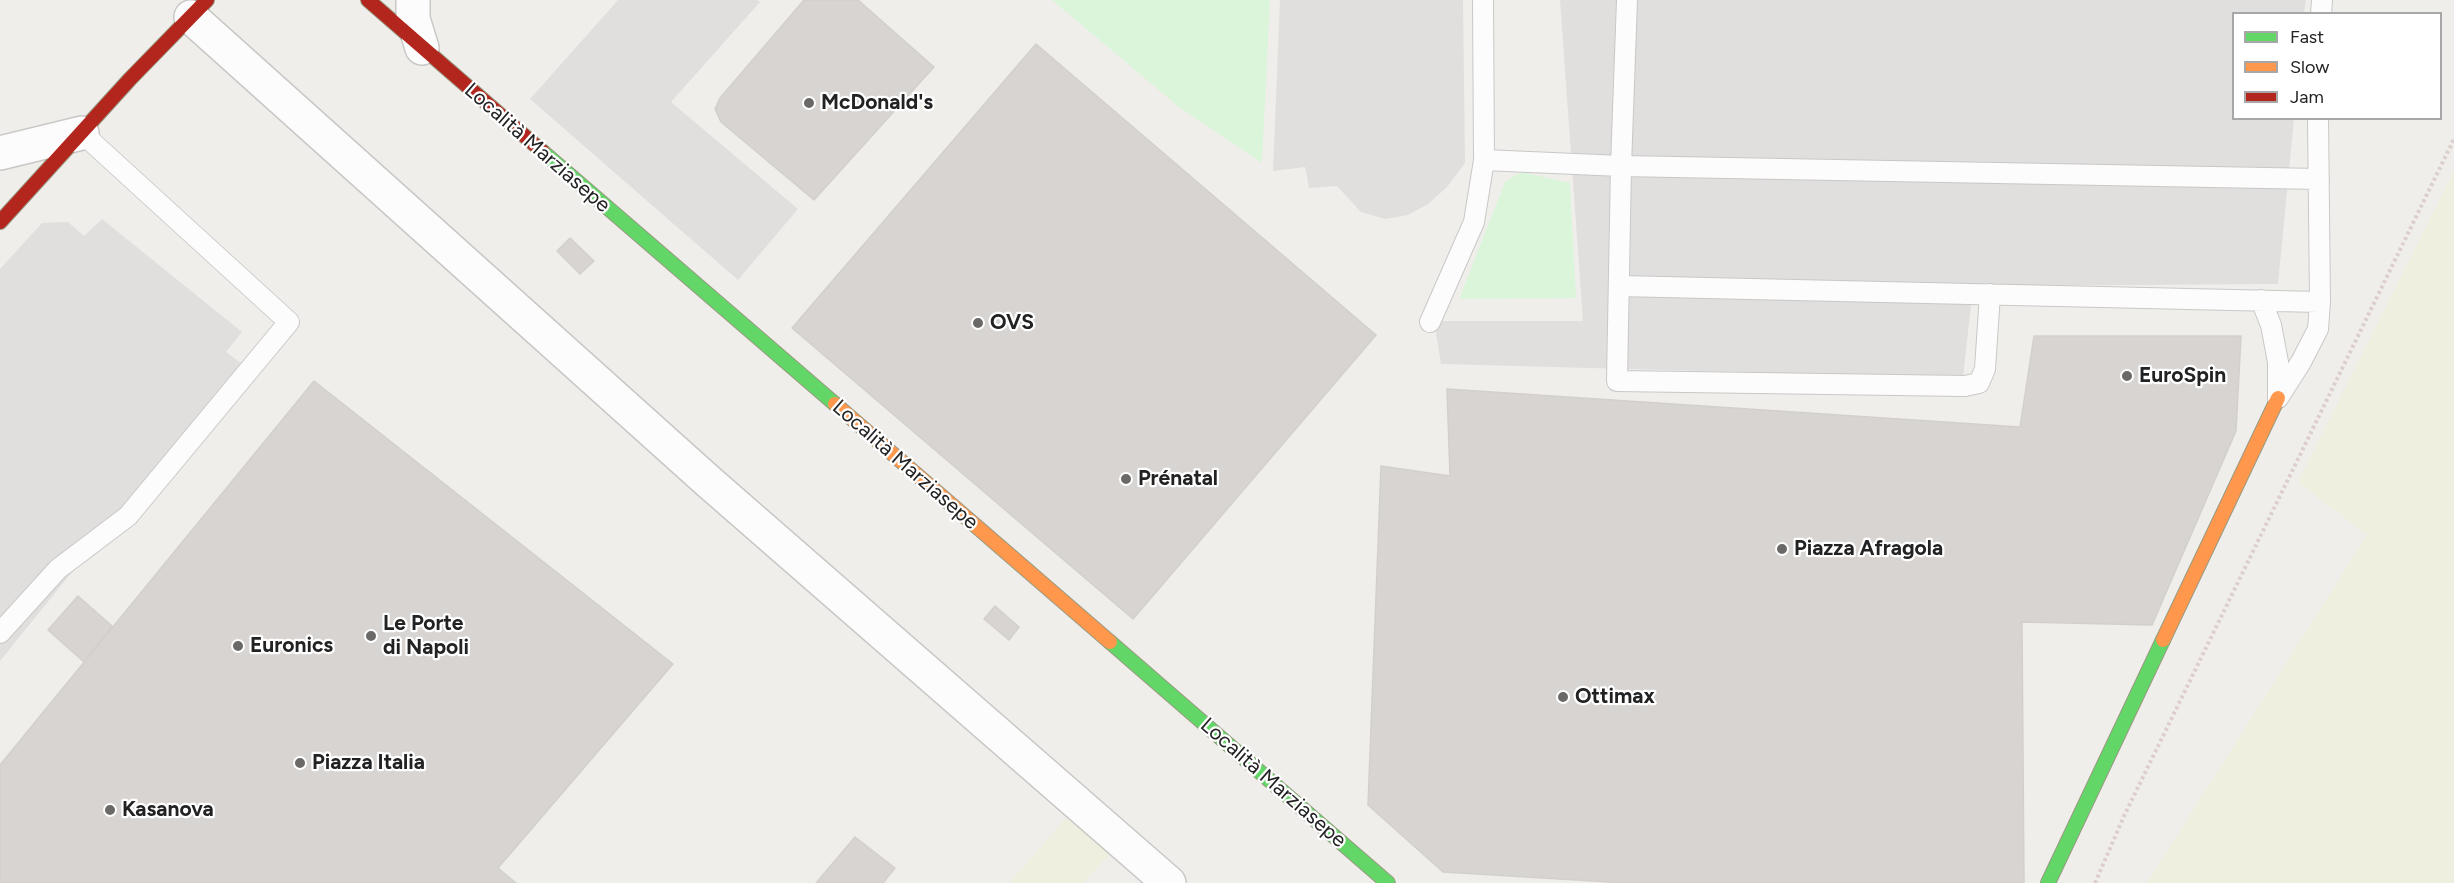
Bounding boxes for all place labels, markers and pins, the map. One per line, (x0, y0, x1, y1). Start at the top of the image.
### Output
place label: McDonald's (821, 90, 933, 116)
marker: McDonald's (802, 96, 816, 110)
place label: OVS (990, 310, 1034, 336)
marker: OVS (971, 316, 985, 330)
place label: EuroSpin (2139, 363, 2226, 389)
marker: EuroSpin (2120, 369, 2134, 383)
place label: Prénatal (1138, 466, 1218, 492)
marker: Prénatal (1119, 472, 1133, 486)
place label: Piazza Afragola (1794, 536, 1943, 562)
marker: Piazza Afragola (1775, 542, 1789, 556)
place label: Le Porte di Napoli (383, 611, 469, 661)
marker: Le Porte di Napoli (364, 629, 378, 643)
place label: Euronics (250, 633, 333, 659)
marker: Euronics (231, 639, 245, 653)
place label: Ottimax (1575, 684, 1655, 710)
marker: Ottimax (1556, 690, 1570, 704)
place label: Piazza Italia (312, 750, 425, 776)
marker: Piazza Italia (293, 756, 307, 770)
place label: Kasanova (122, 797, 214, 823)
marker: Kasanova (103, 803, 117, 817)

